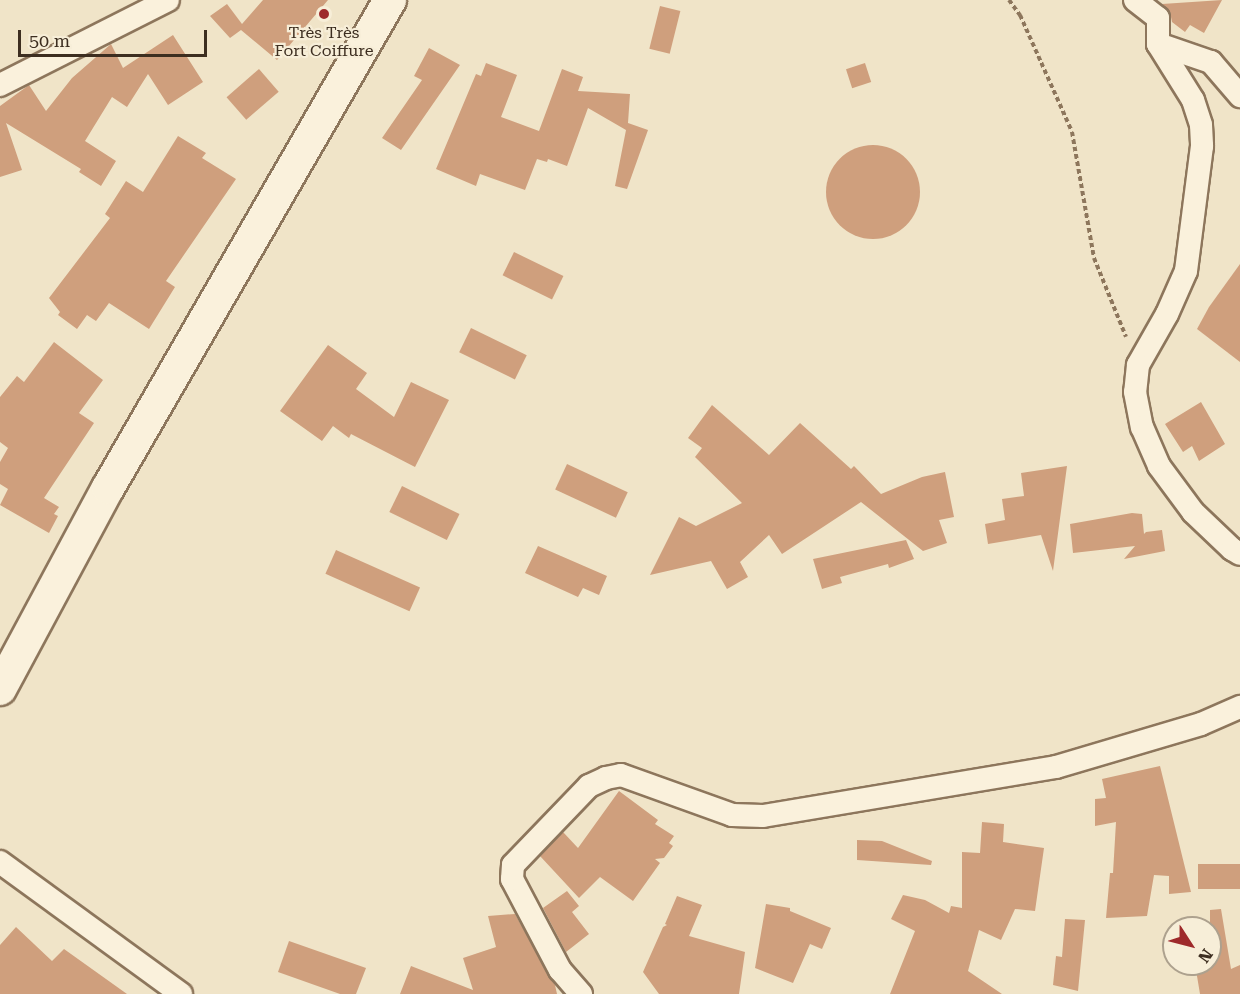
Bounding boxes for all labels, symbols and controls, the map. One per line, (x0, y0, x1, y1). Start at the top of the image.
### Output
marker: Très Très Fort Coiffure (317, 7, 331, 21)
scale bar (21, 18, 210, 56)
place label: Très Très Fort Coiffure (275, 23, 373, 61)
text: 50 m (29, 30, 70, 51)
north arrow (1162, 916, 1222, 976)
text: N (1194, 945, 1217, 966)

